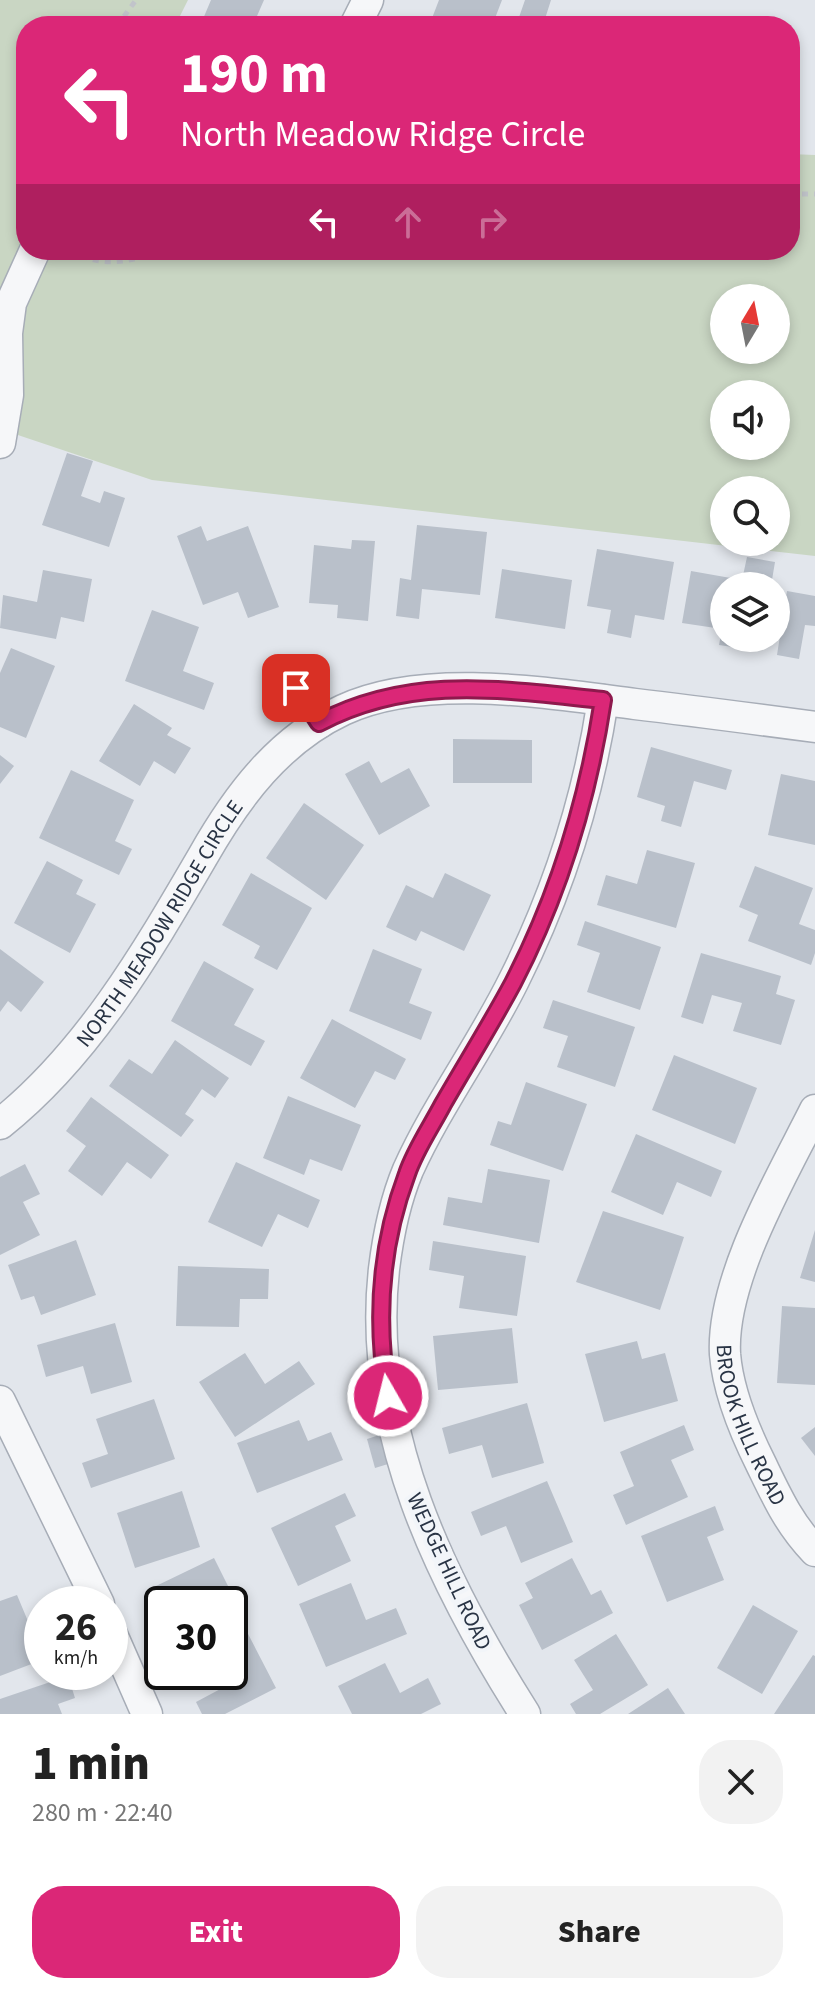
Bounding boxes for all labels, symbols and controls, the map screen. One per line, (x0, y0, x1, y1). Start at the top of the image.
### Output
text: 190 m (180, 35, 328, 114)
icon: left (48, 48, 152, 152)
text: North Meadow Ridge Circle (180, 109, 585, 160)
icon: left (302, 200, 346, 244)
icon: ahead (386, 200, 430, 244)
icon: right (470, 200, 514, 244)
north arrow (710, 284, 790, 364)
map controls (710, 284, 790, 652)
button: sound (710, 380, 790, 460)
button: search (710, 476, 790, 556)
button: layers (710, 572, 790, 652)
pin (262, 654, 330, 722)
icon: arrive (274, 666, 318, 710)
street label: NORTH MEADOW RIDGE CIRCLE (69, 793, 251, 1054)
street label: BROOK HILL ROAD (708, 1344, 794, 1511)
position arrow (346, 1354, 430, 1438)
street label: WEDGE HILL ROAD (399, 1487, 500, 1655)
speed limit sign: 30 (144, 1586, 248, 1690)
text: 26 (55, 1599, 97, 1656)
text: km/h (54, 1644, 98, 1672)
text: 1 min (32, 1730, 150, 1798)
button: close (699, 1740, 783, 1824)
text: 280 m · 22:40 (32, 1794, 173, 1831)
button: Exit (32, 1886, 400, 1978)
button: Share (416, 1886, 783, 1978)

